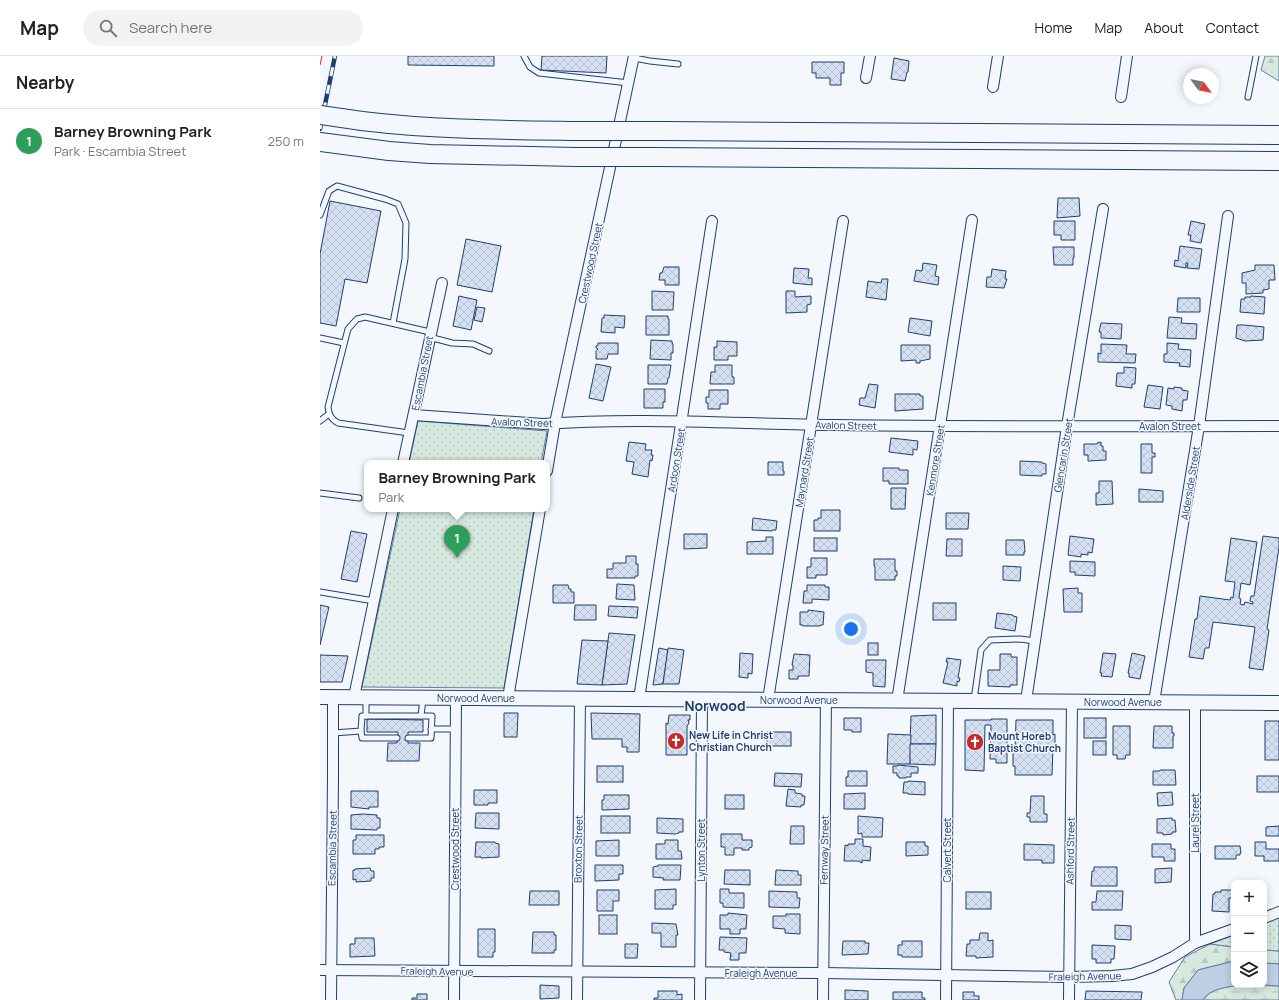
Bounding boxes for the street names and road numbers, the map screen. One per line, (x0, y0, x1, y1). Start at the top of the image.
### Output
street label: Crestwood Street (575, 221, 605, 305)
street label: Escambia Street (408, 335, 436, 411)
street label: Avalon Street (491, 414, 553, 430)
street label: Avalon Street (815, 417, 877, 433)
street label: Glencarin Street (1050, 417, 1076, 493)
street label: Avalon Street (1139, 419, 1201, 433)
street label: Kenmore Street (922, 423, 948, 497)
street label: Ardoon Street (664, 427, 688, 493)
street label: Maynard Street (792, 436, 816, 508)
street label: Alderside Street (1177, 445, 1203, 521)
street label: Norwood Avenue (437, 691, 515, 705)
street label: Norwood Avenue (760, 693, 838, 707)
street label: Norwood Avenue (1084, 695, 1162, 709)
street label: Laurel Street (1188, 793, 1202, 853)
street label: Crestwood Street (448, 808, 462, 890)
street label: Escambia Street (324, 810, 340, 886)
street label: Broxton Street (570, 815, 586, 883)
street label: Fernway Street (816, 815, 832, 885)
street label: Ashford Street (1062, 817, 1078, 885)
street label: Calvert Street (940, 818, 954, 882)
street label: Lynton Street (694, 819, 708, 881)
street label: Fraleigh Avenue (401, 963, 474, 979)
street label: Fraleigh Avenue (725, 966, 797, 980)
street label: Fraleigh Avenue (1049, 968, 1122, 984)

